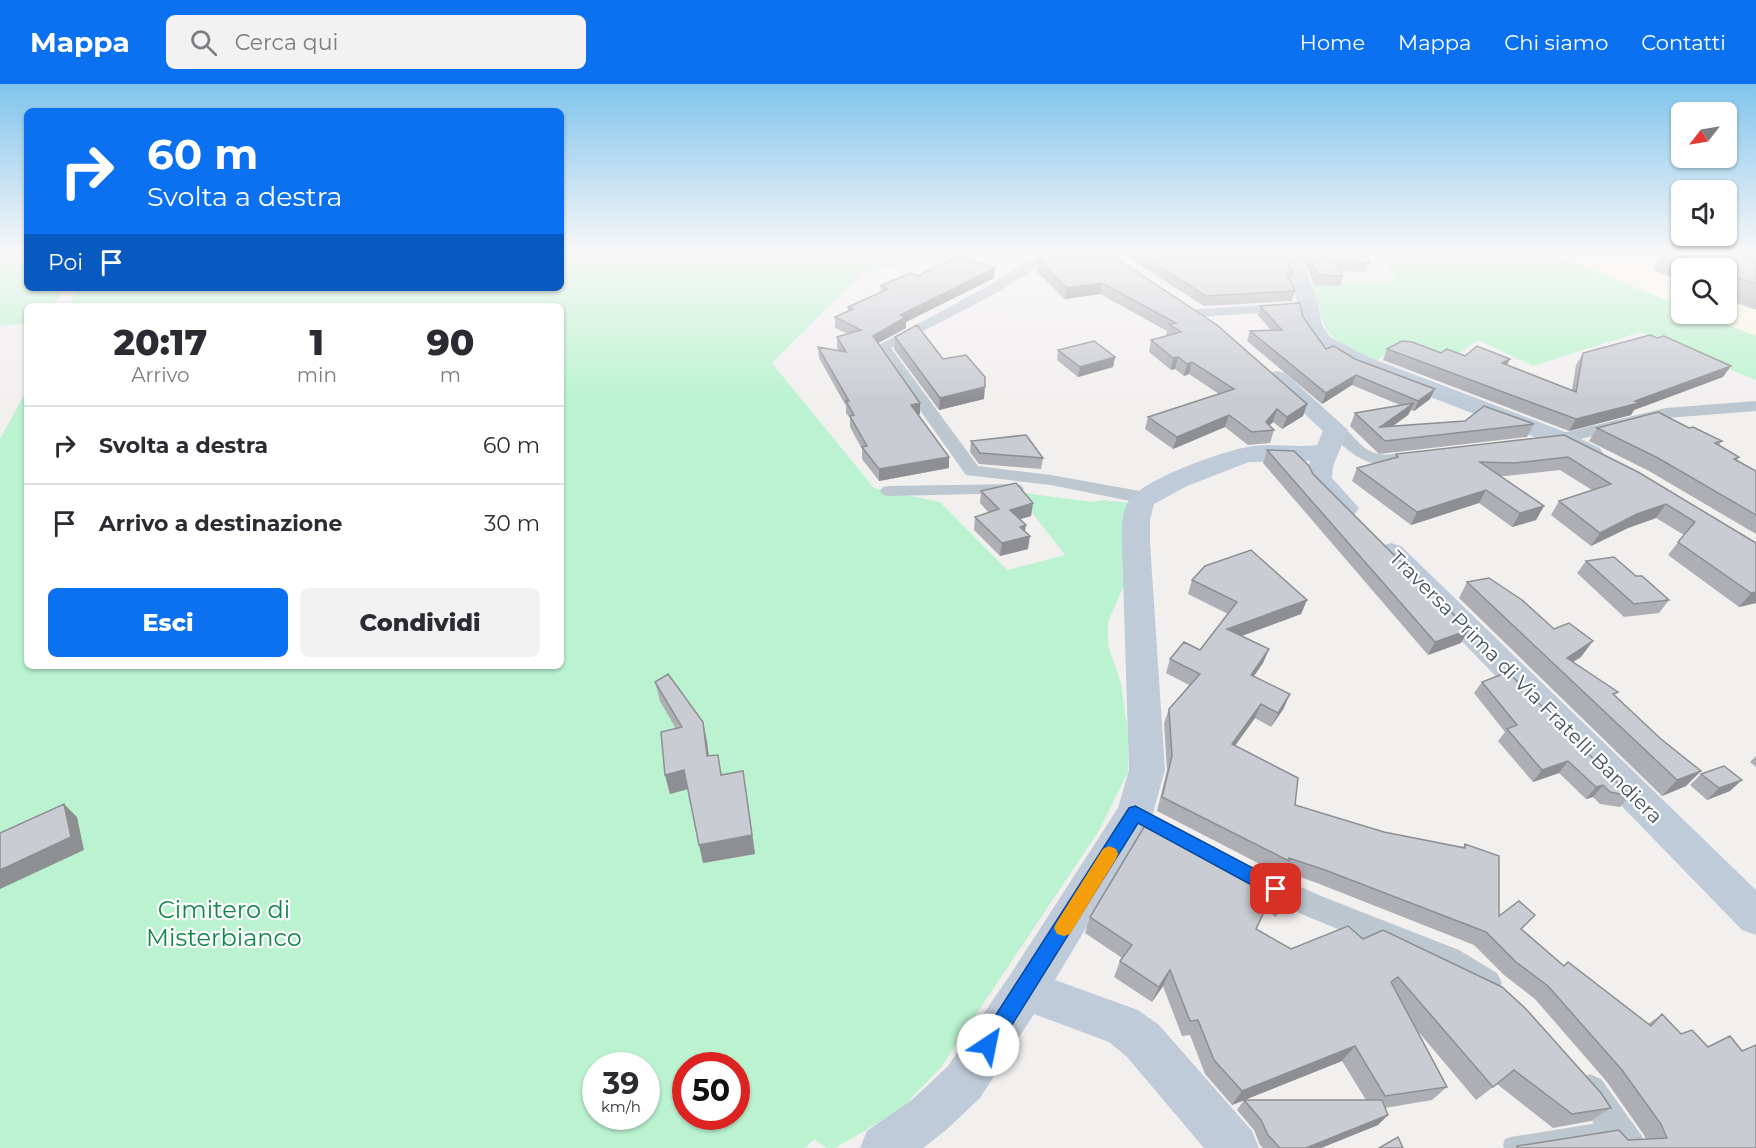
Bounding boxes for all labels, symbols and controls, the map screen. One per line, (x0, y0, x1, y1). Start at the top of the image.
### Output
search box (166, 15, 586, 69)
text: Mappa (30, 25, 130, 59)
icon: search (187, 26, 220, 59)
text: Cerca qui (235, 29, 338, 56)
text: Home (1300, 30, 1365, 55)
text: Mappa (1398, 30, 1471, 55)
text: Chi siamo (1504, 30, 1608, 55)
text: Contatti (1641, 30, 1726, 55)
north arrow (1671, 102, 1737, 168)
map controls (1671, 102, 1737, 324)
text: 60 m (147, 128, 258, 180)
icon: right (48, 132, 126, 210)
text: Svolta a destra (147, 180, 342, 213)
button: sound (1671, 180, 1737, 246)
icon: arrive (95, 246, 128, 279)
text: Poi (48, 249, 83, 276)
button: search (1671, 258, 1737, 324)
text: 20:17 (114, 320, 207, 364)
text: 1 (310, 320, 324, 364)
text: 90 (426, 320, 474, 364)
text: Arrivo (131, 363, 190, 387)
text: min (297, 363, 337, 387)
text: m (440, 363, 461, 387)
icon: right (48, 429, 81, 462)
text: Svolta a destra (99, 432, 268, 459)
text: 60 m (483, 432, 540, 459)
icon: arrive (48, 507, 81, 540)
text: Arrivo a destinazione (99, 510, 342, 537)
text: 30 m (484, 510, 540, 537)
street label: Traversa Prima di Via Fratelli Bandiera (1385, 546, 1667, 828)
button: Esci (48, 588, 288, 657)
button: Condividi (300, 588, 540, 657)
pin (1250, 863, 1301, 914)
icon: arrive (1259, 872, 1292, 905)
park label: Cimitero di Misterbianco (146, 895, 302, 952)
position arrow (956, 1013, 1020, 1077)
speed limit sign: 50 (672, 1052, 750, 1130)
text: 39 (603, 1065, 639, 1102)
text: km/h (601, 1097, 641, 1116)

